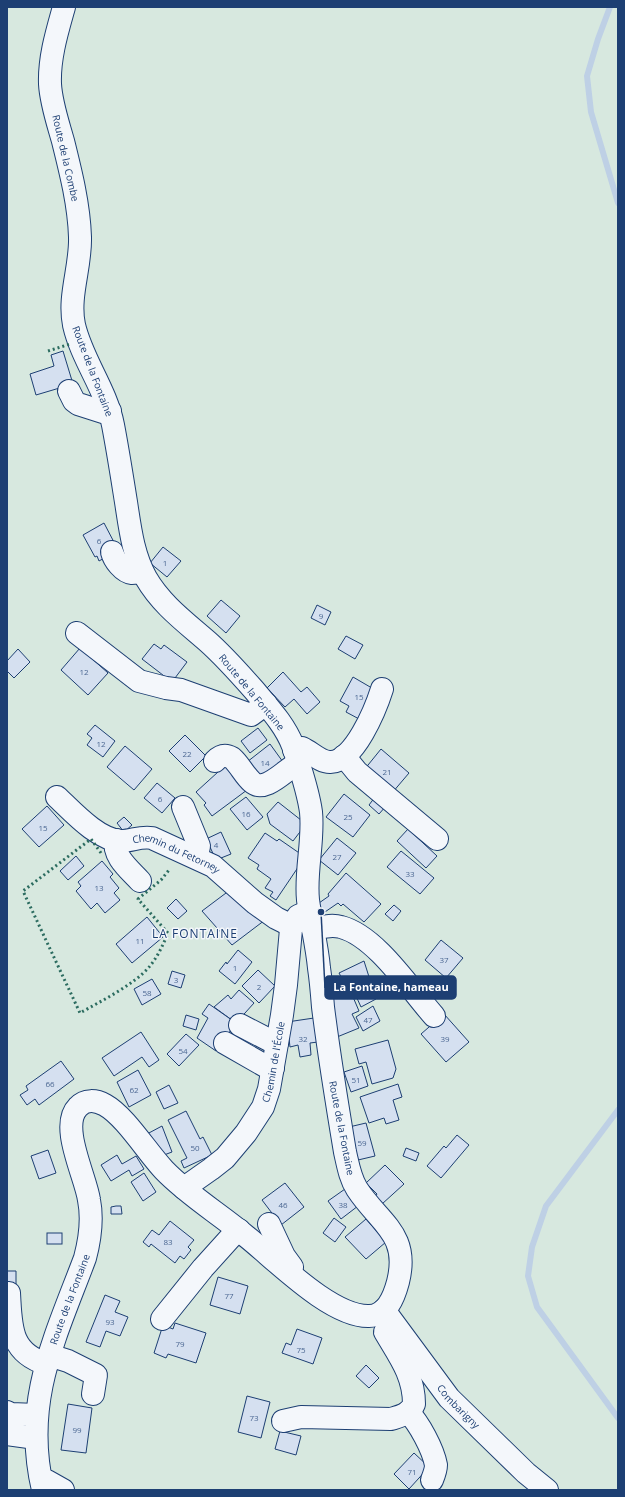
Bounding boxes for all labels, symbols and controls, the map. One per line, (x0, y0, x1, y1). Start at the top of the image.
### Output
street label: Route de la Combe (49, 113, 83, 203)
street label: Route de la Fontaine (69, 324, 117, 419)
house number: 6 (97, 535, 102, 546)
house number: 1 (163, 557, 167, 568)
house number: 9 (319, 610, 324, 621)
street label: Route de la Fontaine (216, 651, 288, 733)
house number: 12 (79, 666, 89, 677)
house number: 15 (354, 691, 364, 702)
house number: 12 (96, 738, 106, 749)
house number: 22 (182, 748, 192, 759)
house number: 14 (260, 757, 270, 768)
house number: 21 (382, 766, 392, 777)
house number: 6 (158, 793, 163, 804)
house number: 16 (241, 808, 251, 819)
house number: 25 (343, 811, 353, 822)
house number: 15 (38, 822, 48, 833)
street label: Chemin du Fetorney (131, 830, 224, 877)
house number: 4 (214, 839, 219, 850)
house number: 27 (332, 851, 342, 862)
house number: 33 (405, 868, 415, 879)
house number: 13 (94, 882, 104, 893)
district label: LA FONTAINE (152, 925, 238, 942)
house number: 11 (135, 935, 145, 946)
house number: 37 (439, 954, 449, 965)
house number: 1 (233, 962, 237, 973)
house number: 3 (174, 974, 179, 985)
callout: La Fontaine, hameau (325, 976, 456, 999)
text: La Fontaine, hameau (333, 979, 449, 994)
house number: 2 (257, 981, 262, 992)
house number: 58 (142, 987, 152, 998)
house number: 47 (363, 1014, 373, 1025)
street label: Chemin de l'École (258, 1020, 288, 1104)
house number: 32 (298, 1033, 308, 1044)
house number: 39 (440, 1033, 450, 1044)
house number: 54 (178, 1045, 188, 1056)
house number: 51 (351, 1074, 361, 1085)
house number: 66 (45, 1078, 55, 1089)
street label: Route de la Fontaine (326, 1080, 358, 1177)
house number: 62 (129, 1084, 139, 1095)
house number: 59 (357, 1137, 367, 1148)
house number: 50 (190, 1142, 200, 1153)
house number: 46 (278, 1199, 288, 1210)
house number: 38 (338, 1199, 348, 1210)
house number: 83 (163, 1236, 173, 1247)
street label: Route de la Fontaine (46, 1252, 93, 1347)
house number: 77 (224, 1290, 234, 1301)
house number: 93 (105, 1316, 115, 1327)
house number: 79 (175, 1338, 185, 1349)
house number: 75 (296, 1344, 306, 1355)
street label: Combarigny (434, 1381, 484, 1432)
house number: 73 (249, 1412, 259, 1423)
house number: 99 (72, 1424, 82, 1435)
house number: 71 (407, 1466, 417, 1477)

